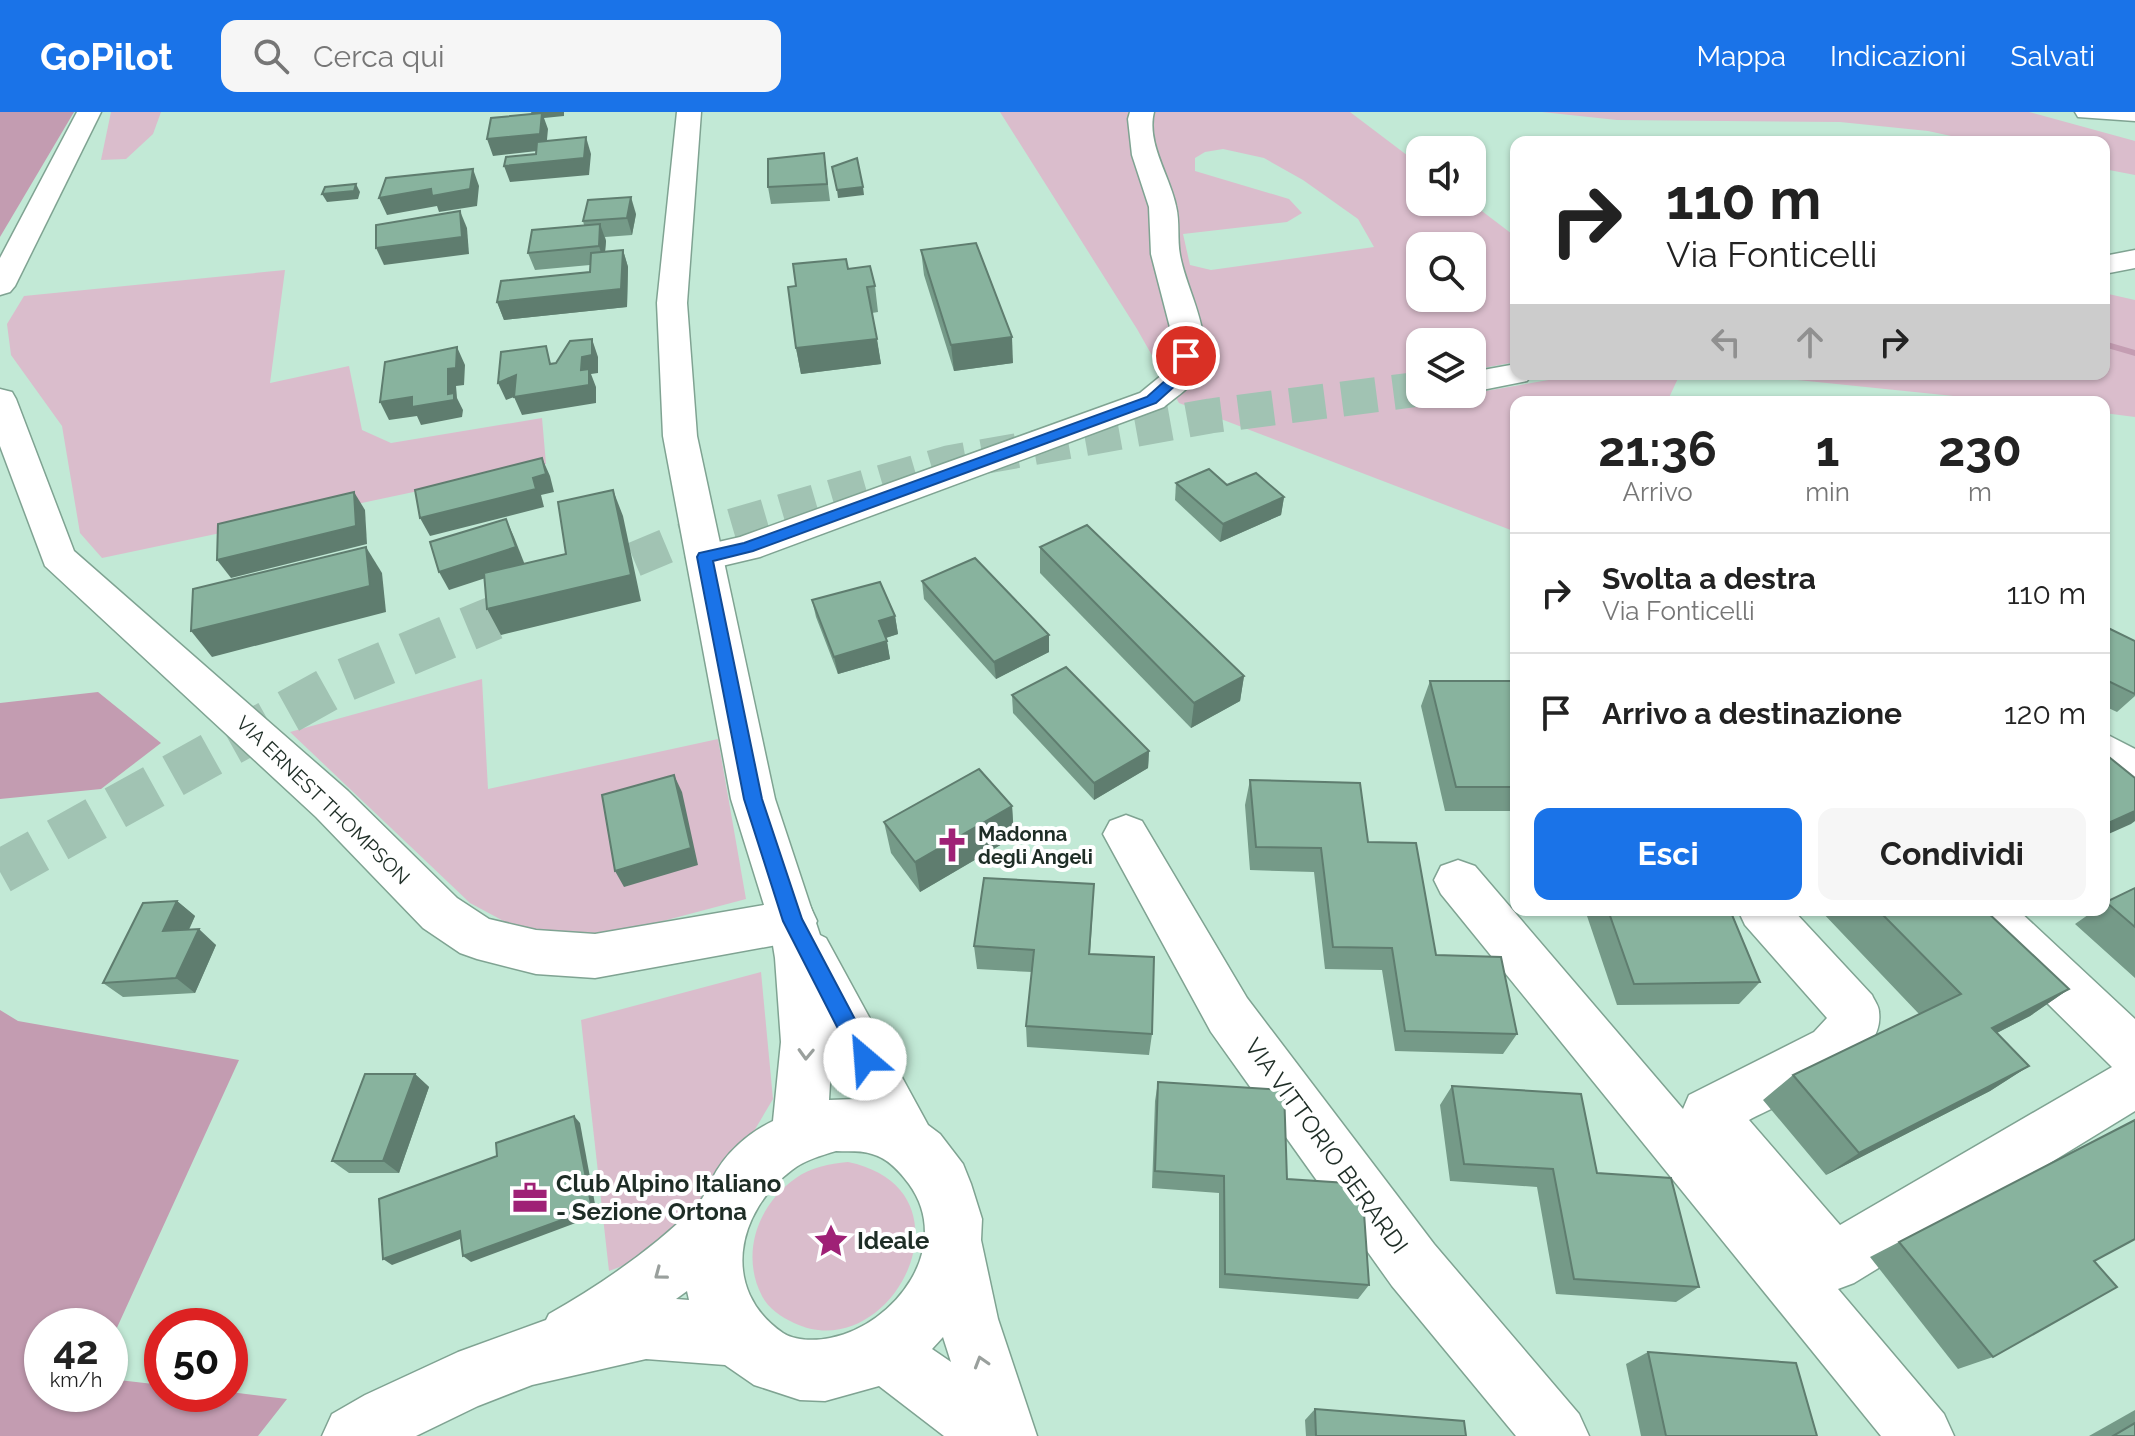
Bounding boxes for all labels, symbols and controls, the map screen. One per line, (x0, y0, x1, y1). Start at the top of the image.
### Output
search box (221, 20, 781, 92)
text: GoPilot (40, 34, 173, 79)
icon: search (249, 34, 293, 78)
text: Cerca qui (313, 39, 445, 74)
text: Mappa (1697, 40, 1786, 73)
text: Indicazioni (1830, 40, 1966, 73)
text: Salvati (2010, 40, 2095, 73)
map controls (1406, 136, 1486, 408)
button: sound (1406, 136, 1486, 216)
text: 110 m (1666, 166, 1821, 232)
icon: right (1534, 168, 1638, 272)
button: search (1406, 232, 1486, 312)
text: Via Fonticelli (1666, 233, 1877, 275)
icon: left (1704, 320, 1748, 364)
icon: ahead (1788, 320, 1832, 364)
icon: right (1872, 320, 1916, 364)
pin (1152, 322, 1220, 390)
button: layers (1406, 328, 1486, 408)
icon: arrive (1164, 334, 1208, 378)
text: 21:36 (1598, 421, 1717, 477)
text: 1 (1816, 421, 1839, 477)
text: 230 (1938, 421, 2022, 477)
text: Arrivo (1622, 477, 1693, 507)
text: min (1805, 477, 1850, 507)
text: m (1968, 477, 1992, 507)
text: Svolta a destra (1602, 561, 1816, 596)
icon: right (1534, 571, 1578, 615)
text: 110 m (2007, 576, 2086, 611)
text: Via Fonticelli (1602, 596, 1755, 626)
icon: arrive (1534, 691, 1578, 735)
text: Arrivo a destinazione (1602, 696, 1902, 731)
text: 120 m (2004, 696, 2086, 731)
street label: VIA ERNEST THOMPSON (231, 711, 415, 889)
button: Esci (1534, 808, 1802, 900)
button: Condividi (1818, 808, 2086, 900)
place label: Madonna degli Angeli (978, 822, 1093, 869)
church icon: Madonna degli Angeli (933, 826, 971, 864)
position arrow (823, 1017, 907, 1101)
street label: VIA VITTORIO BERARDI (1239, 1032, 1414, 1259)
one-way arrow (798, 1048, 815, 1061)
place label: Club Alpino Italiano - Sezione Ortona (556, 1169, 781, 1226)
office icon: Club Alpino Italiano - Sezione Ortona (511, 1179, 549, 1217)
place icon: Ideale (812, 1222, 850, 1260)
place label: Ideale (857, 1226, 929, 1255)
one-way arrow (654, 1265, 669, 1279)
speed limit sign: 50 (144, 1308, 248, 1412)
text: 42 (53, 1326, 99, 1373)
one-way arrow (974, 1355, 990, 1369)
text: km/h (50, 1368, 102, 1392)

